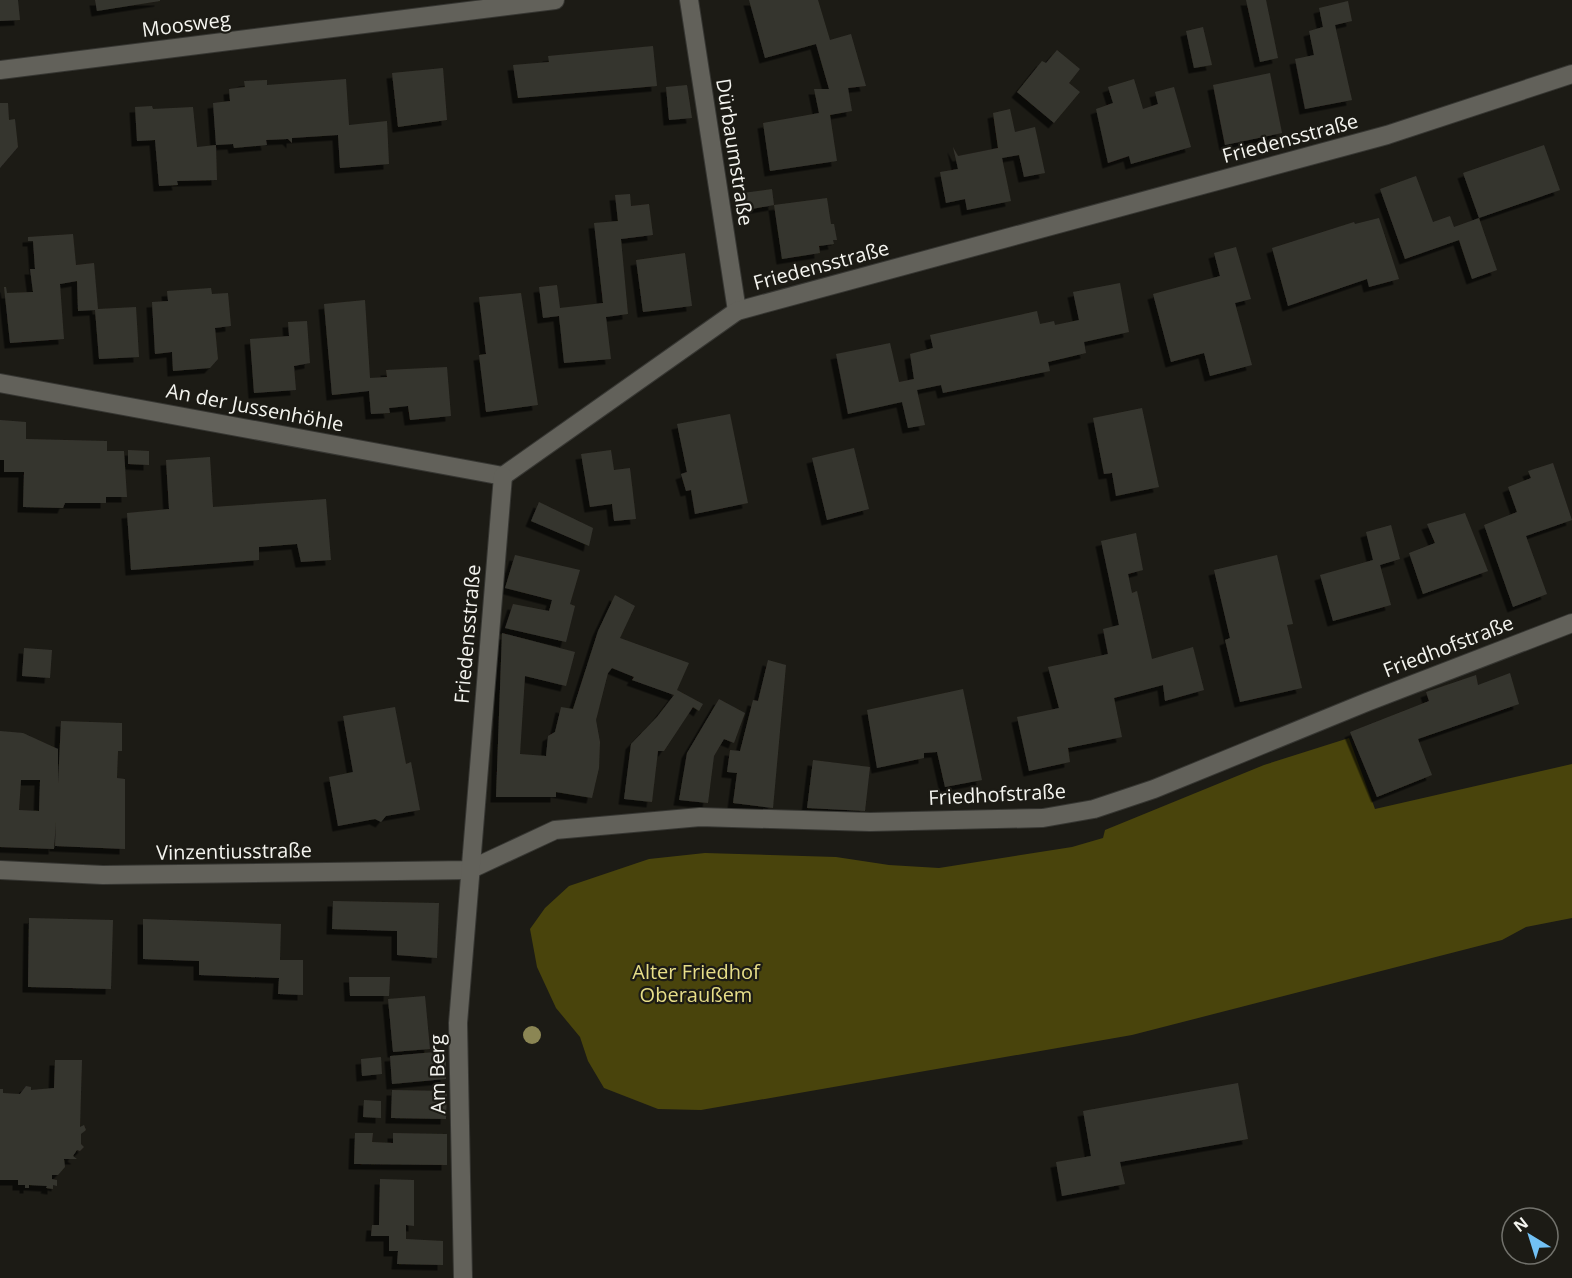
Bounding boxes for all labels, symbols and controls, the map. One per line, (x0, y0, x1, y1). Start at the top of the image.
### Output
street label: Moosweg (140, 5, 232, 43)
street label: Dürbaumstraße (710, 76, 760, 228)
street label: Friedensstraße (1219, 107, 1361, 169)
street label: Friedensstraße (750, 234, 892, 296)
street label: An der Jussenhöhle (164, 377, 346, 437)
street label: Friedensstraße (447, 563, 487, 705)
street label: Friedhofstraße (1379, 609, 1517, 683)
street label: Friedhofstraße (928, 777, 1066, 811)
street label: Vinzentiusstraße (156, 836, 312, 866)
park label: Alter Friedhof Oberaußem (632, 958, 761, 1008)
street label: Am Berg (423, 1034, 451, 1114)
north arrow (1500, 1206, 1560, 1266)
text: N (1509, 1212, 1533, 1237)

